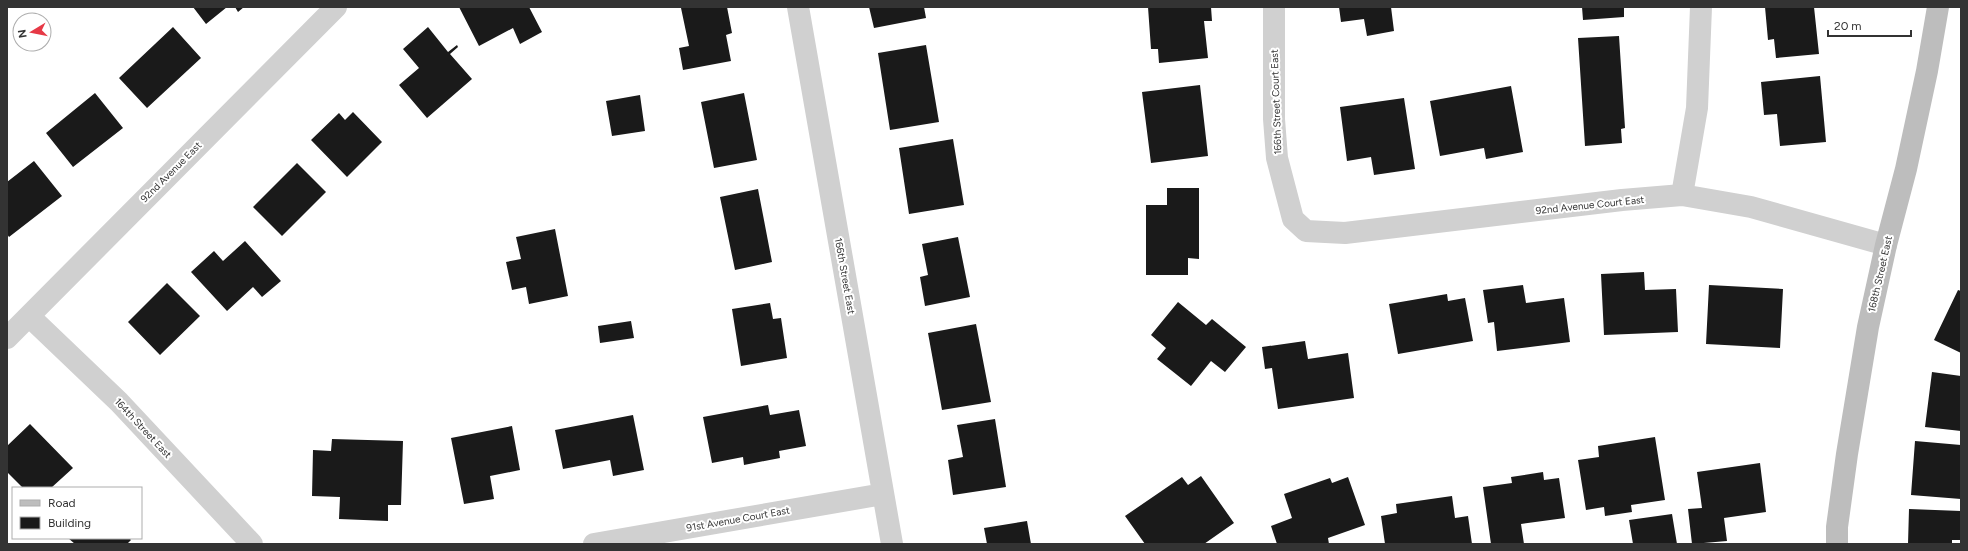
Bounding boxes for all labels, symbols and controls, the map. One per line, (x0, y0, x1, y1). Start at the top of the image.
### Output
north arrow (12, 12, 52, 52)
scale bar (1828, 12, 1911, 38)
text: 20 m (1834, 19, 1862, 33)
text: N (16, 28, 30, 39)
street label: 166th Street Court East (1268, 49, 1284, 155)
street label: 92nd Avenue East (138, 139, 204, 205)
street label: 92nd Avenue Court East (1535, 193, 1645, 217)
street label: 168th Street East (1865, 234, 1895, 313)
street label: 166th Street East (832, 237, 858, 315)
street label: 164th Street East (112, 395, 174, 461)
legend (12, 487, 142, 539)
text: Road (48, 496, 76, 510)
street label: 91st Avenue Court East (685, 503, 791, 534)
text: Building (48, 516, 91, 530)

